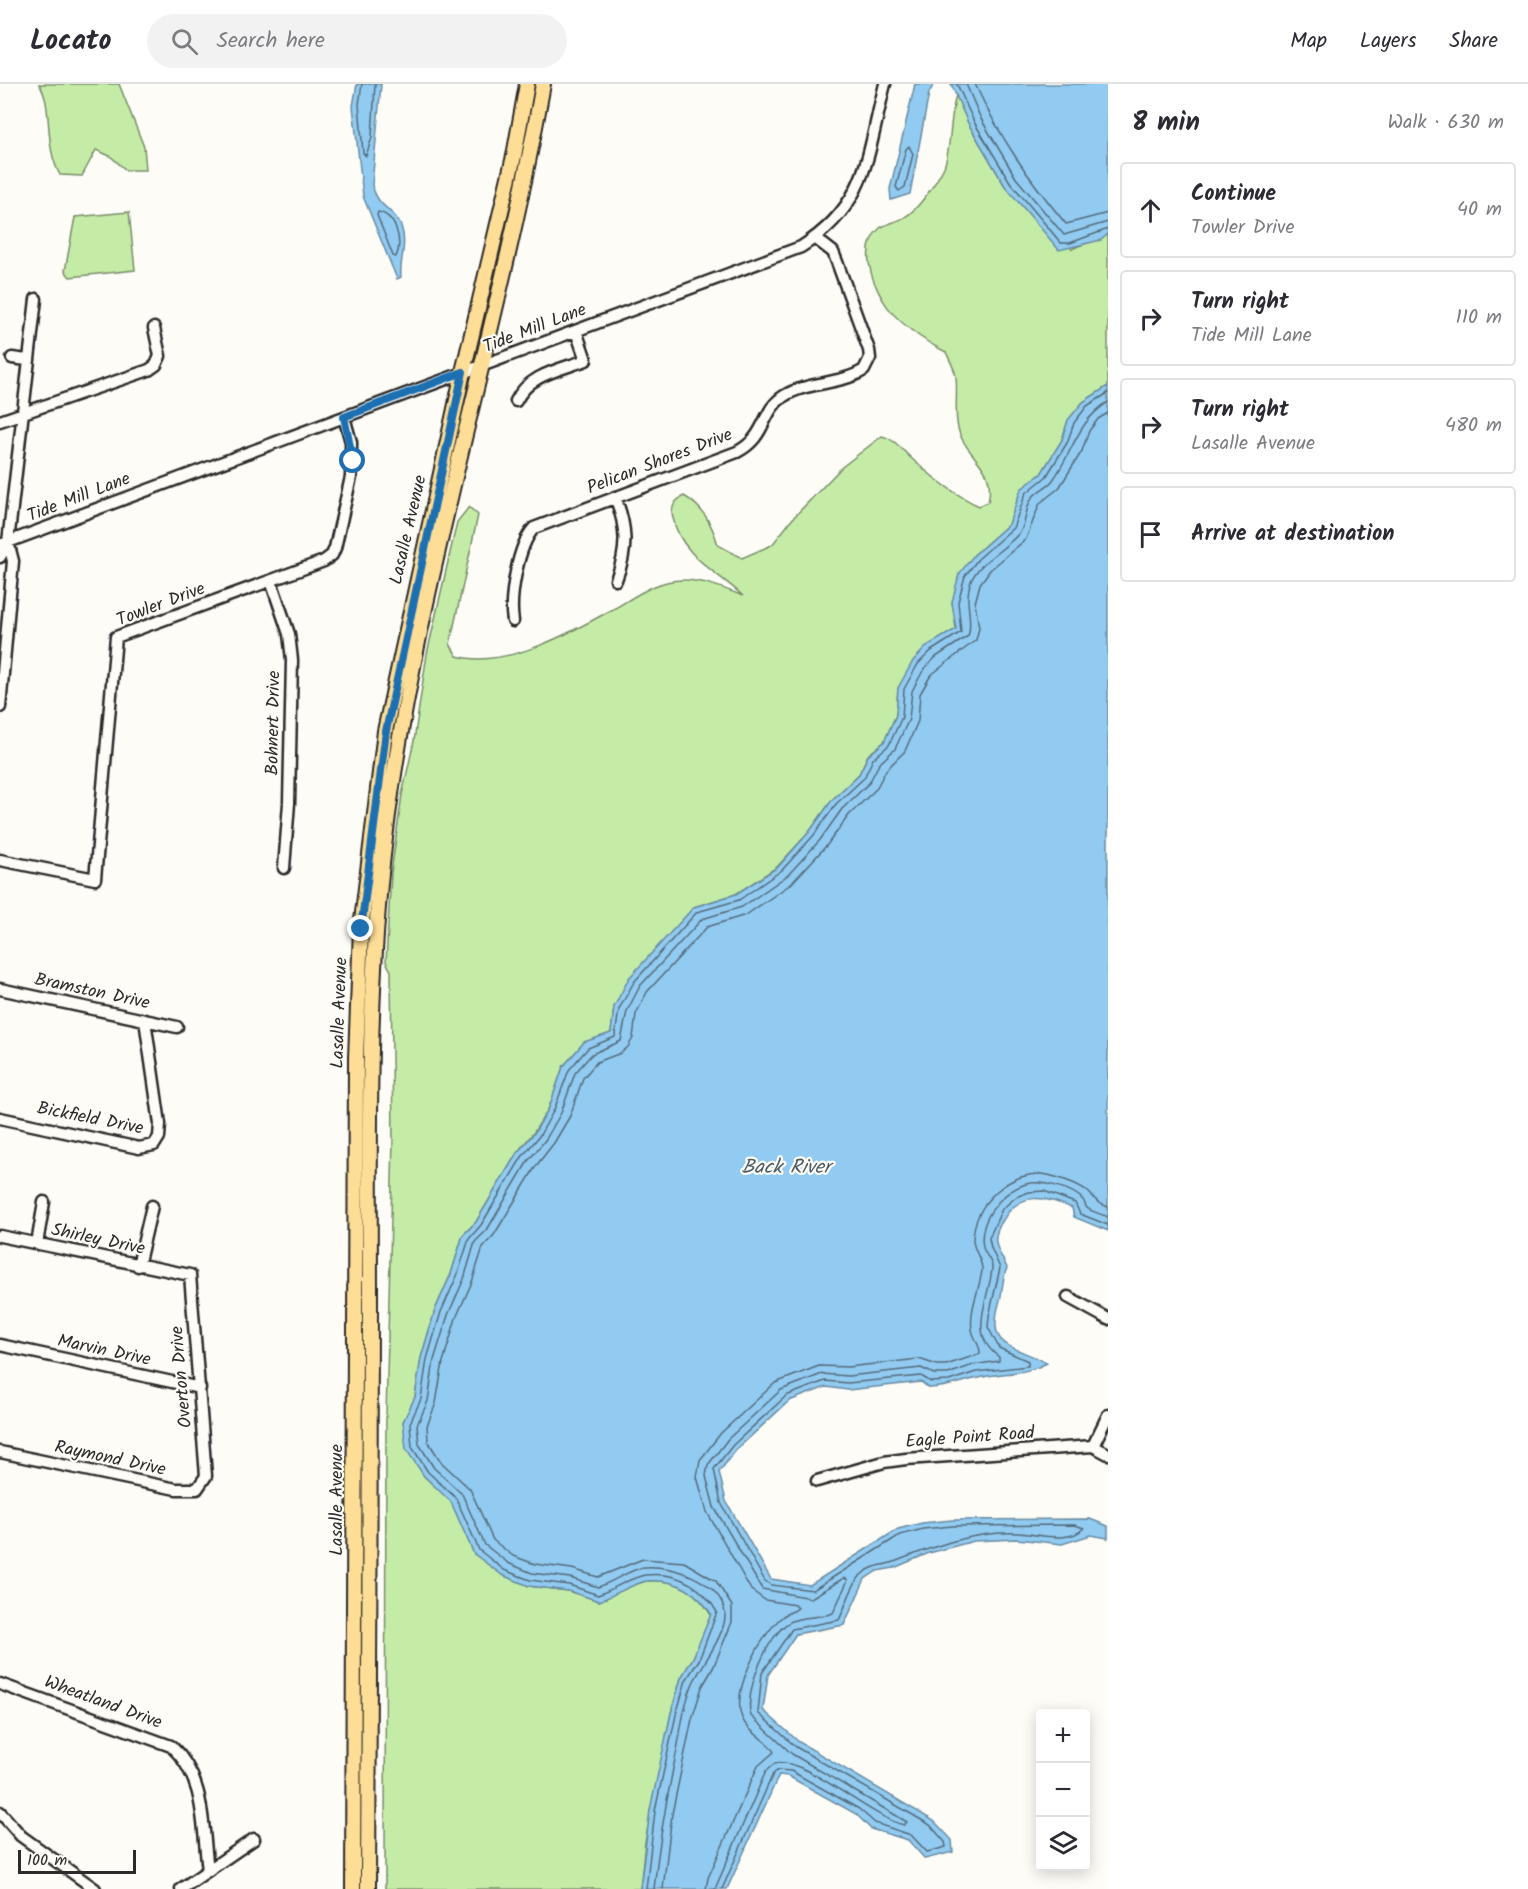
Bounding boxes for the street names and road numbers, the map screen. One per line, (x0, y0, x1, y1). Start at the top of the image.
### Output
street label: Tide Mill Lane (479, 296, 591, 362)
street label: Pelican Shores Drive (583, 421, 737, 503)
street label: Tide Mill Lane (23, 465, 135, 531)
street label: Lasalle Avenue (382, 472, 436, 588)
street label: Towler Drive (112, 575, 210, 635)
street label: Bohnert Drive (259, 670, 289, 776)
street label: Lasalle Avenue (324, 957, 356, 1069)
street label: Bramston Drive (32, 966, 152, 1018)
street label: Bickfield Drive (34, 1094, 146, 1144)
street label: Shirley Drive (48, 1216, 148, 1264)
street label: Overton Drive (163, 1325, 201, 1429)
street label: Marvin Drive (55, 1327, 153, 1375)
street label: Eagle Point Road (904, 1419, 1037, 1457)
street label: Raymond Drive (52, 1433, 168, 1485)
street label: Lasalle Avenue (323, 1444, 352, 1556)
street label: Wheatland Drive (40, 1668, 166, 1738)

